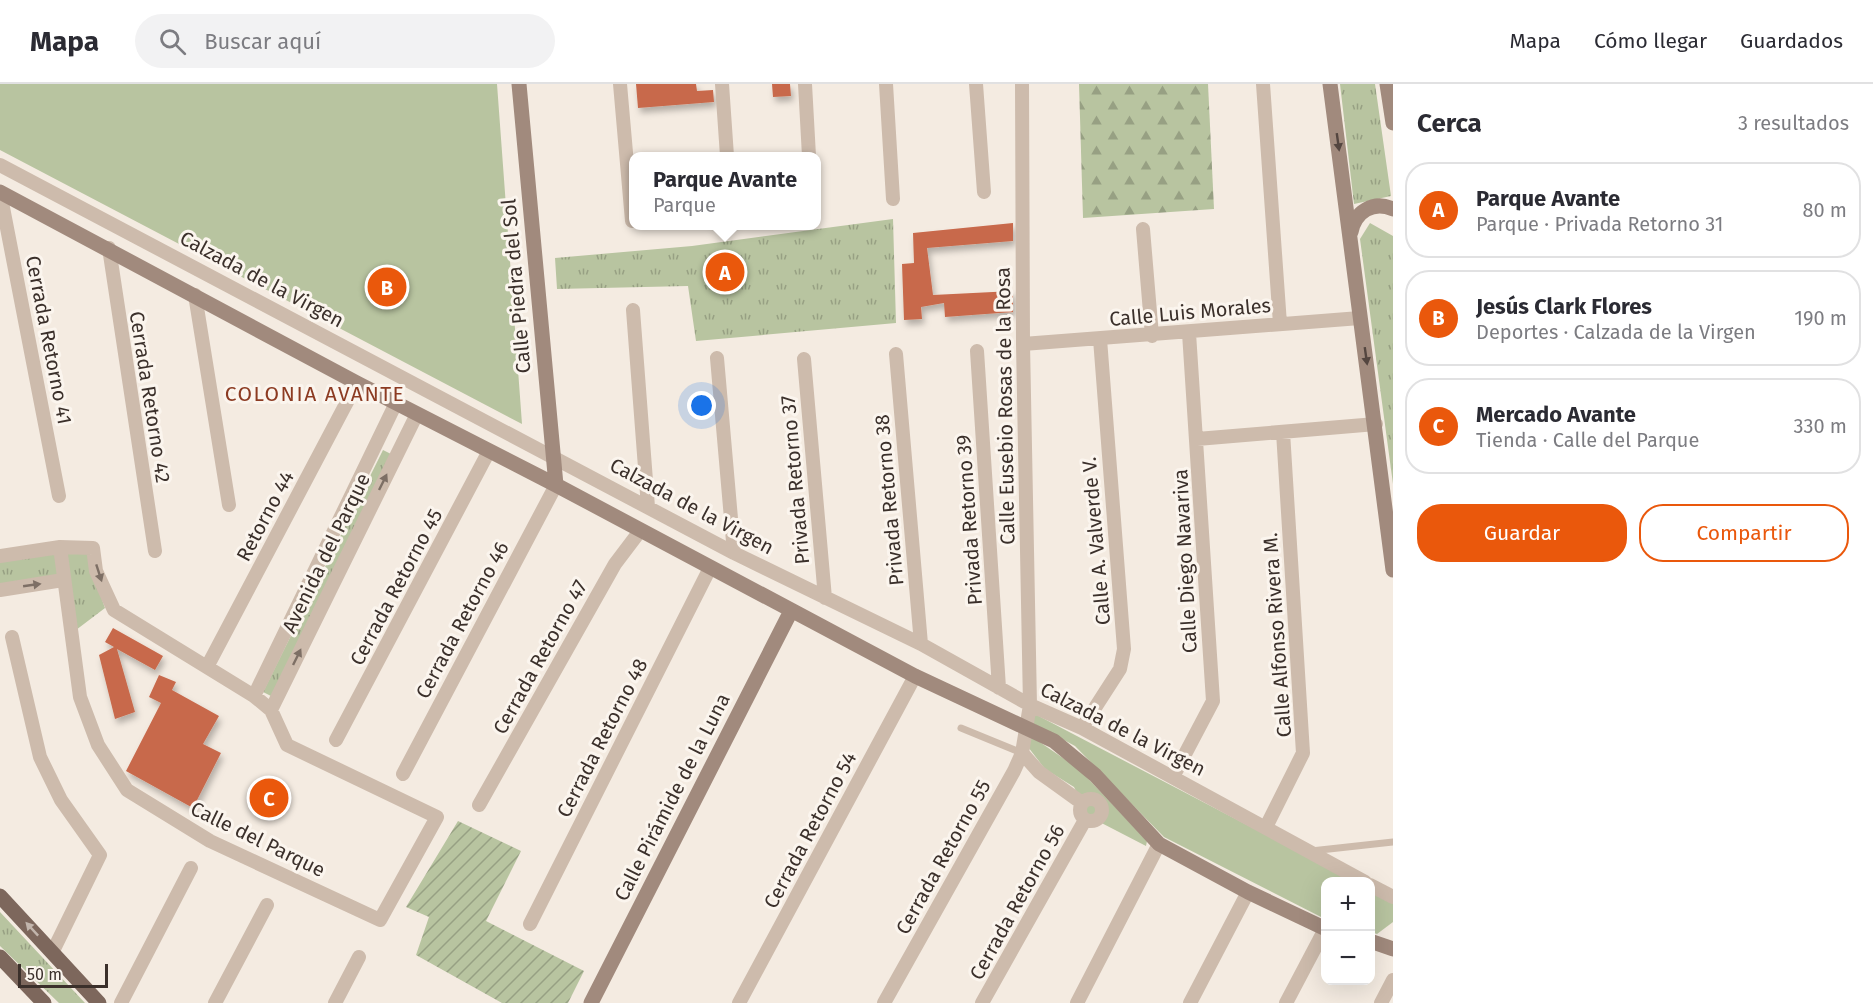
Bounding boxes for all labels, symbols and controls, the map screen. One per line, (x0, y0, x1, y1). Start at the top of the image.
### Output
search box (135, 14, 555, 68)
text: Mapa (30, 25, 99, 58)
icon: search (156, 25, 189, 58)
text: Buscar aquí (204, 28, 321, 55)
text: Mapa (1509, 28, 1561, 54)
text: Cómo llegar (1594, 28, 1707, 54)
text: Guardados (1740, 28, 1843, 54)
text: Cerca (1417, 108, 1482, 139)
text: 3 resultados (1738, 111, 1849, 135)
one-way arrow (1333, 133, 1343, 152)
popup (629, 152, 821, 230)
text: Parque Avante (653, 166, 797, 193)
text: Parque Avante (1476, 185, 1620, 212)
text: Parque (653, 193, 716, 217)
street label: Calle Piedra del Sol (496, 198, 536, 374)
text: A (1433, 198, 1444, 222)
text: 80 m (1802, 198, 1847, 222)
text: Parque · Privada Retorno 31 (1476, 212, 1723, 236)
street label: Calzada de la Virgen (176, 226, 348, 332)
pin: A (706, 250, 744, 294)
street label: Cerrada Retorno 41 (21, 254, 77, 426)
pin: B (368, 264, 406, 310)
street label: Calle Eusebio Rosas de la Rosa (991, 267, 1019, 545)
street label: Calle Luis Morales (1108, 293, 1272, 331)
text: Jesús Clark Flores (1476, 293, 1652, 320)
text: B (1432, 306, 1445, 330)
text: 190 m (1794, 306, 1847, 330)
street label: Cerrada Retorno 42 (125, 310, 175, 484)
text: Deportes · Calzada de la Virgen (1476, 320, 1756, 344)
one-way arrow (1361, 347, 1370, 366)
district label: COLONIA AVANTE (225, 381, 405, 407)
your location (687, 391, 716, 420)
street label: Privada Retorno 37 (776, 394, 814, 566)
text: Mercado Avante (1476, 401, 1636, 428)
street label: Privada Retorno 38 (870, 413, 908, 587)
text: C (1433, 414, 1444, 438)
text: 330 m (1793, 414, 1847, 438)
text: Tienda · Calle del Parque (1476, 428, 1699, 452)
street label: Privada Retorno 39 (951, 434, 987, 606)
street label: Calzada de la Virgen (606, 453, 778, 559)
street label: Calle A. Valverde V. (1077, 456, 1115, 626)
street label: Retorno 44 (231, 466, 299, 565)
street label: Calle Diego Navariva (1168, 468, 1202, 654)
street label: Avenida del Parque (277, 469, 375, 637)
one-way arrow (378, 474, 388, 491)
button: Guardar (1417, 504, 1627, 562)
button: Compartir (1639, 504, 1849, 562)
street label: Cerrada Retorno 45 (345, 505, 447, 669)
street label: Calle Alfonso Rivera M. (1258, 532, 1296, 738)
street label: Cerrada Retorno 46 (410, 537, 514, 703)
one-way arrow (94, 564, 104, 582)
street label: Cerrada Retorno 47 (488, 576, 592, 738)
one-way arrow (22, 580, 41, 589)
one-way arrow (292, 649, 301, 666)
street label: Cerrada Retorno 48 (552, 655, 652, 821)
street label: Calzada de la Virgen (1036, 677, 1210, 781)
street label: Calle Pirámide de la Luna (609, 689, 735, 905)
street label: Cerrada Retorno 54 (759, 747, 862, 912)
street label: Cerrada Retorno 55 (891, 775, 995, 939)
pin: C (250, 776, 288, 820)
street label: Calle del Parque (187, 796, 329, 882)
street label: Cerrada Retorno 56 (964, 820, 1070, 984)
map controls (1321, 877, 1375, 985)
button: + (1321, 877, 1375, 931)
one-way arrow (25, 922, 39, 936)
button: − (1321, 931, 1375, 985)
scale bar (18, 961, 108, 988)
text: 50 m (27, 965, 62, 984)

